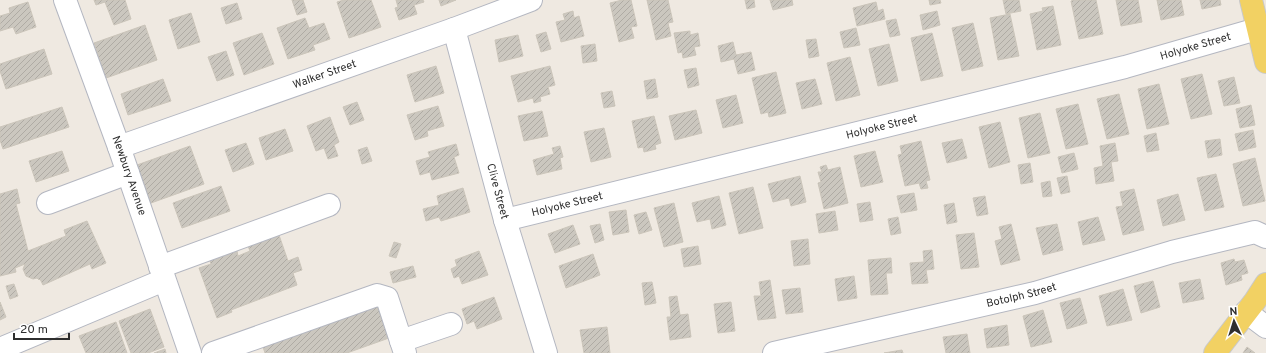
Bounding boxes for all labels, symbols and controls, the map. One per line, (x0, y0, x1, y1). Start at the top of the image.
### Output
street label: Holyoke Street (1159, 30, 1233, 64)
street label: Walker Street (291, 57, 358, 92)
street label: Holyoke Street (845, 111, 919, 143)
street label: Newbury Avenue (109, 134, 149, 217)
street label: Clive Street (483, 162, 511, 221)
street label: Holyoke Street (530, 189, 604, 220)
street label: Botolph Street (985, 280, 1058, 311)
north arrow (1214, 301, 1254, 341)
text: N (1229, 305, 1238, 319)
scale bar (14, 315, 69, 341)
text: 20 m (20, 322, 48, 338)

